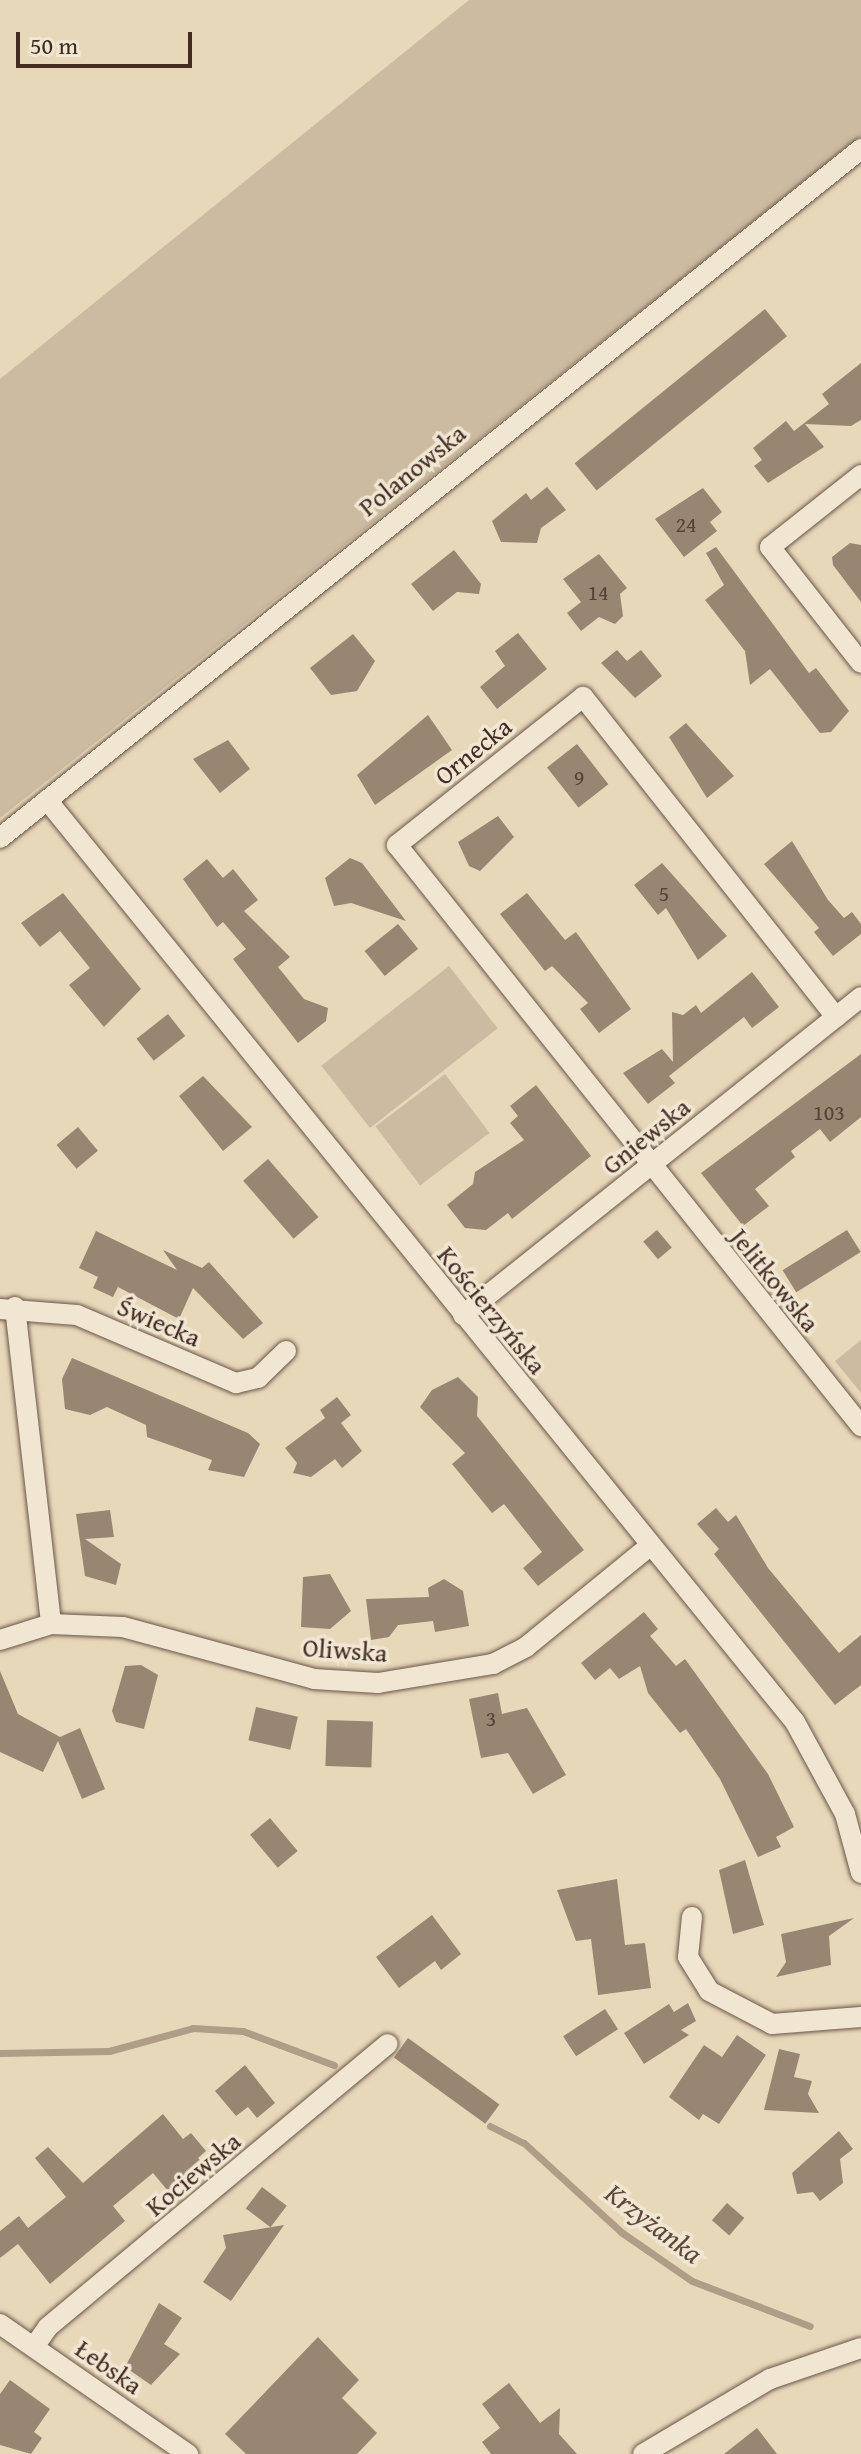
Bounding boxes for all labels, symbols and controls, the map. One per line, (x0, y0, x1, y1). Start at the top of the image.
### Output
scale bar (20, 16, 196, 66)
text: 50 m (30, 28, 78, 63)
street label: Polanowska (352, 417, 472, 523)
house number: 24 (675, 512, 697, 538)
house number: 14 (587, 580, 609, 606)
street label: Ornecka (428, 711, 518, 791)
house number: 9 (574, 765, 584, 791)
house number: 5 (659, 881, 669, 907)
street label: Gniewska (596, 1091, 696, 1181)
house number: 103 (813, 1100, 845, 1126)
street label: Jelitkowska (724, 1222, 826, 1338)
street label: Kościerzyńska (431, 1240, 553, 1380)
street label: Świecka (113, 1291, 205, 1353)
street label: Oliwska (302, 1631, 388, 1669)
house number: 3 (486, 1706, 496, 1732)
street label: Kociewska (139, 2125, 247, 2223)
water label: Krzyżanka (599, 2176, 709, 2270)
street label: Łebska (70, 2333, 148, 2401)

